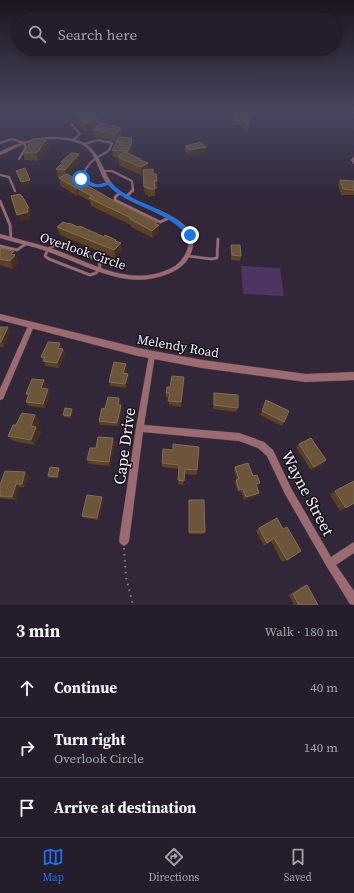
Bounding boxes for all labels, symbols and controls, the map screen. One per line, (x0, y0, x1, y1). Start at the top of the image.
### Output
search box (12, 12, 342, 56)
icon: search (26, 23, 48, 45)
text: Search here (58, 24, 137, 45)
route start (72, 170, 90, 188)
route end (181, 226, 199, 244)
street label: Overlook Circle (38, 228, 129, 274)
street label: Melendy Road (136, 330, 221, 362)
street label: Cape Drive (108, 406, 140, 486)
street label: Wayne Street (276, 447, 340, 540)
text: 3 min (16, 619, 60, 643)
text: Walk · 180 m (265, 623, 338, 640)
icon: ahead (16, 677, 38, 699)
text: Continue (54, 677, 117, 698)
text: 40 m (310, 679, 338, 696)
text: Turn right (54, 729, 126, 750)
icon: right (16, 737, 38, 759)
text: 140 m (304, 739, 338, 756)
text: Overlook Circle (54, 750, 144, 767)
icon: arrive (16, 797, 38, 819)
text: Arrive at destination (54, 797, 196, 818)
tab: Map (42, 846, 64, 885)
tab: Directions (148, 846, 199, 885)
tab: Saved (284, 846, 312, 885)

